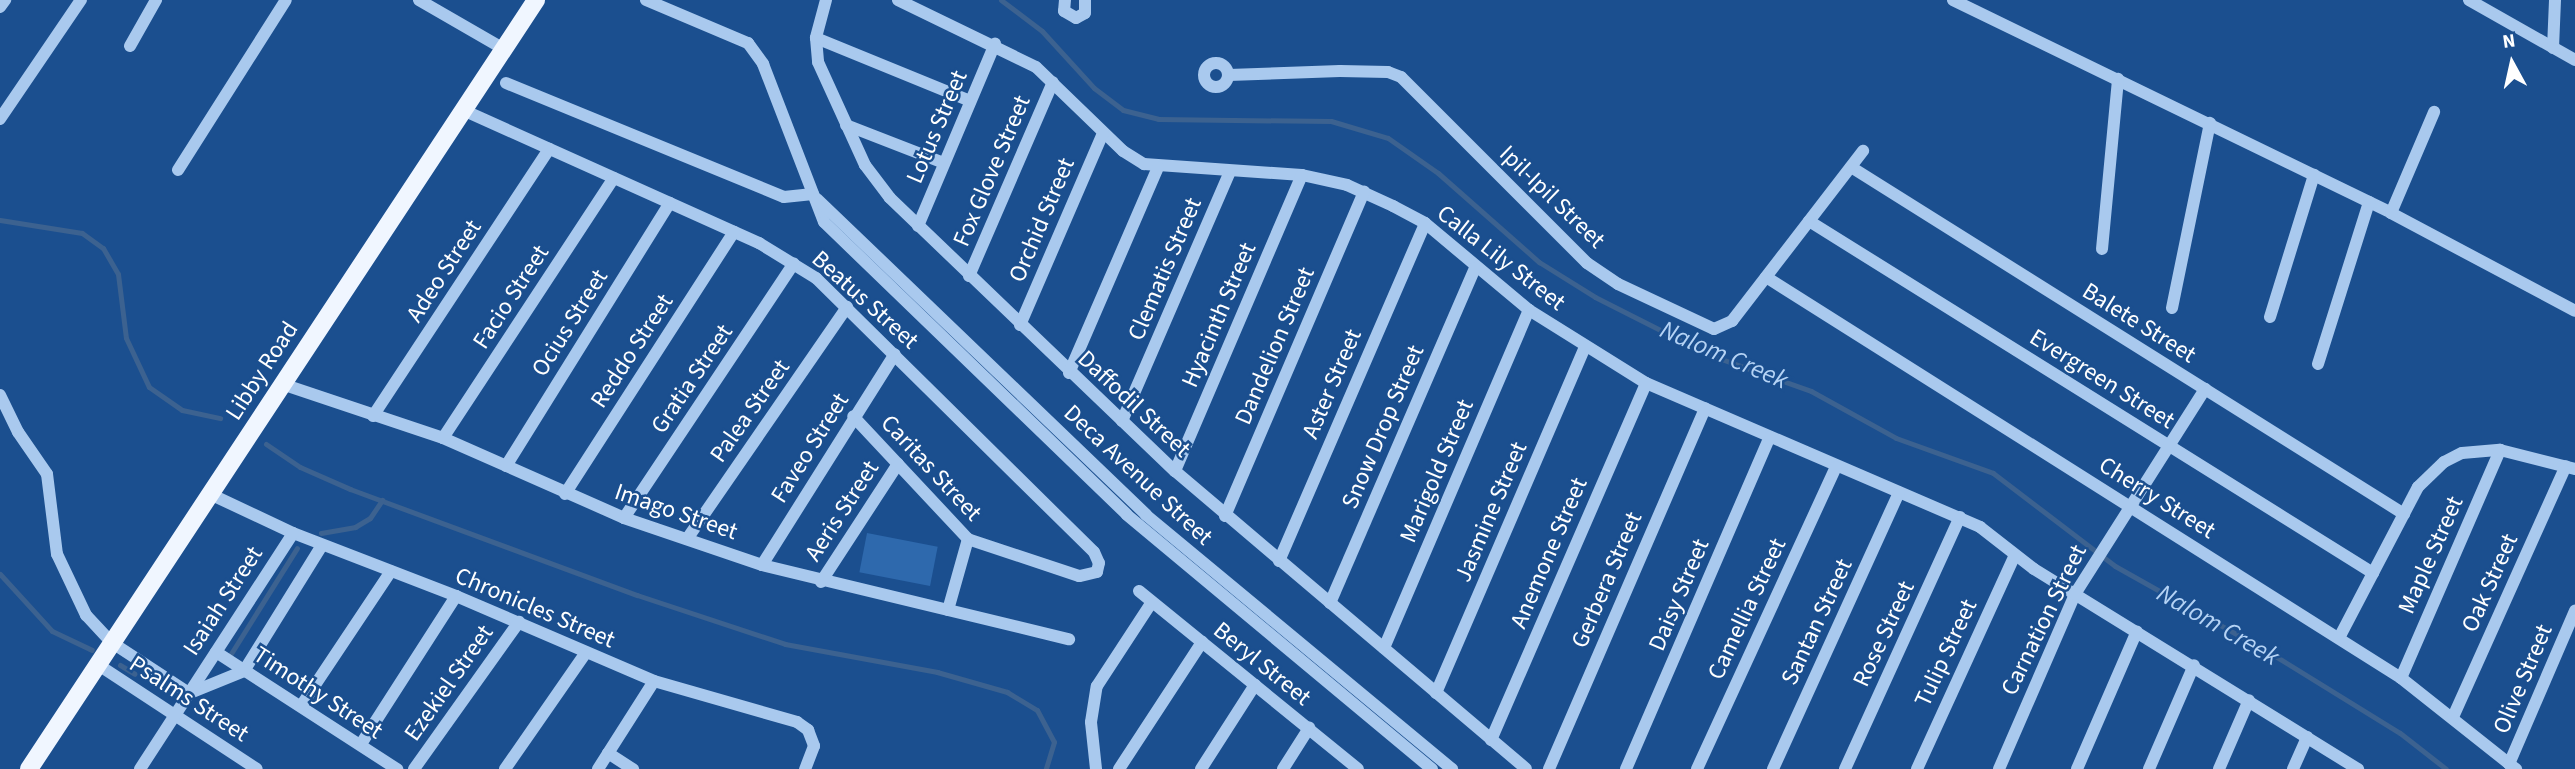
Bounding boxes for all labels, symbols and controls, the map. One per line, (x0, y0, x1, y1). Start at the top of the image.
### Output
text: N (2501, 27, 2517, 56)
north arrow (2477, 28, 2547, 98)
street label: Lotus Street (900, 66, 974, 188)
street label: Fox Glove Street (947, 91, 1037, 251)
street label: Ipil-Ipil Street (1493, 140, 1611, 254)
street label: Orchid Street (1003, 154, 1081, 286)
street label: Clematis Street (1122, 193, 1208, 345)
street label: Calla Lily Street (1431, 199, 1571, 317)
street label: Adeo Street (400, 214, 488, 328)
street label: Hyacinth Street (1176, 238, 1262, 392)
street label: Facio Street (467, 240, 555, 354)
street label: Beatus Street (806, 245, 924, 355)
street label: Dandelion Street (1229, 263, 1321, 429)
street label: Ocius Street (526, 264, 614, 382)
street label: Balete Street (2077, 277, 2201, 369)
street label: Reddo Street (585, 289, 679, 413)
water label: Nalom Creek (1655, 314, 1793, 396)
street label: Libby Road (220, 316, 304, 426)
street label: Gratia Street (645, 319, 739, 439)
street label: Evergreen Street (2024, 323, 2180, 435)
street label: Aster Street (1296, 325, 1368, 443)
street label: Snow Drop Street (1336, 341, 1430, 513)
street label: Daffodil Street (1072, 344, 1196, 464)
street label: Palea Street (704, 354, 796, 468)
street label: Faveo Street (765, 388, 855, 508)
street label: Marigold Street (1394, 395, 1480, 547)
street label: Deca Avenue Street (1058, 399, 1218, 551)
street label: Caritas Street (875, 409, 987, 527)
street label: Jasmine Street (1449, 438, 1533, 586)
street label: Cherry Street (2093, 451, 2221, 545)
street label: Aeris Street (799, 455, 885, 567)
street label: Anemone Street (1504, 473, 1594, 633)
street label: Imago Street (611, 478, 741, 546)
street label: Maple Street (2392, 492, 2470, 618)
street label: Gerbera Street (1565, 508, 1649, 652)
street label: Oak Street (2456, 529, 2524, 637)
street label: Camellia Street (1702, 534, 1792, 684)
street label: Daisy Street (1643, 535, 1715, 655)
street label: Carnation Street (1995, 540, 2093, 700)
street label: Isaiah Street (177, 541, 269, 661)
street label: Santan Street (1775, 554, 1859, 690)
street label: Chronicles Street (451, 561, 619, 655)
street label: Rose Street (1847, 577, 1921, 691)
water label: Nalom Creek (2151, 577, 2285, 673)
street label: Tulip Street (1909, 595, 1983, 711)
street label: Beryl Street (1207, 616, 1317, 712)
street label: Ezekiel Street (398, 619, 500, 747)
street label: Olive Street (2487, 620, 2559, 738)
street label: Timothy Street (248, 640, 388, 746)
street label: Psalms Street (124, 650, 254, 748)

